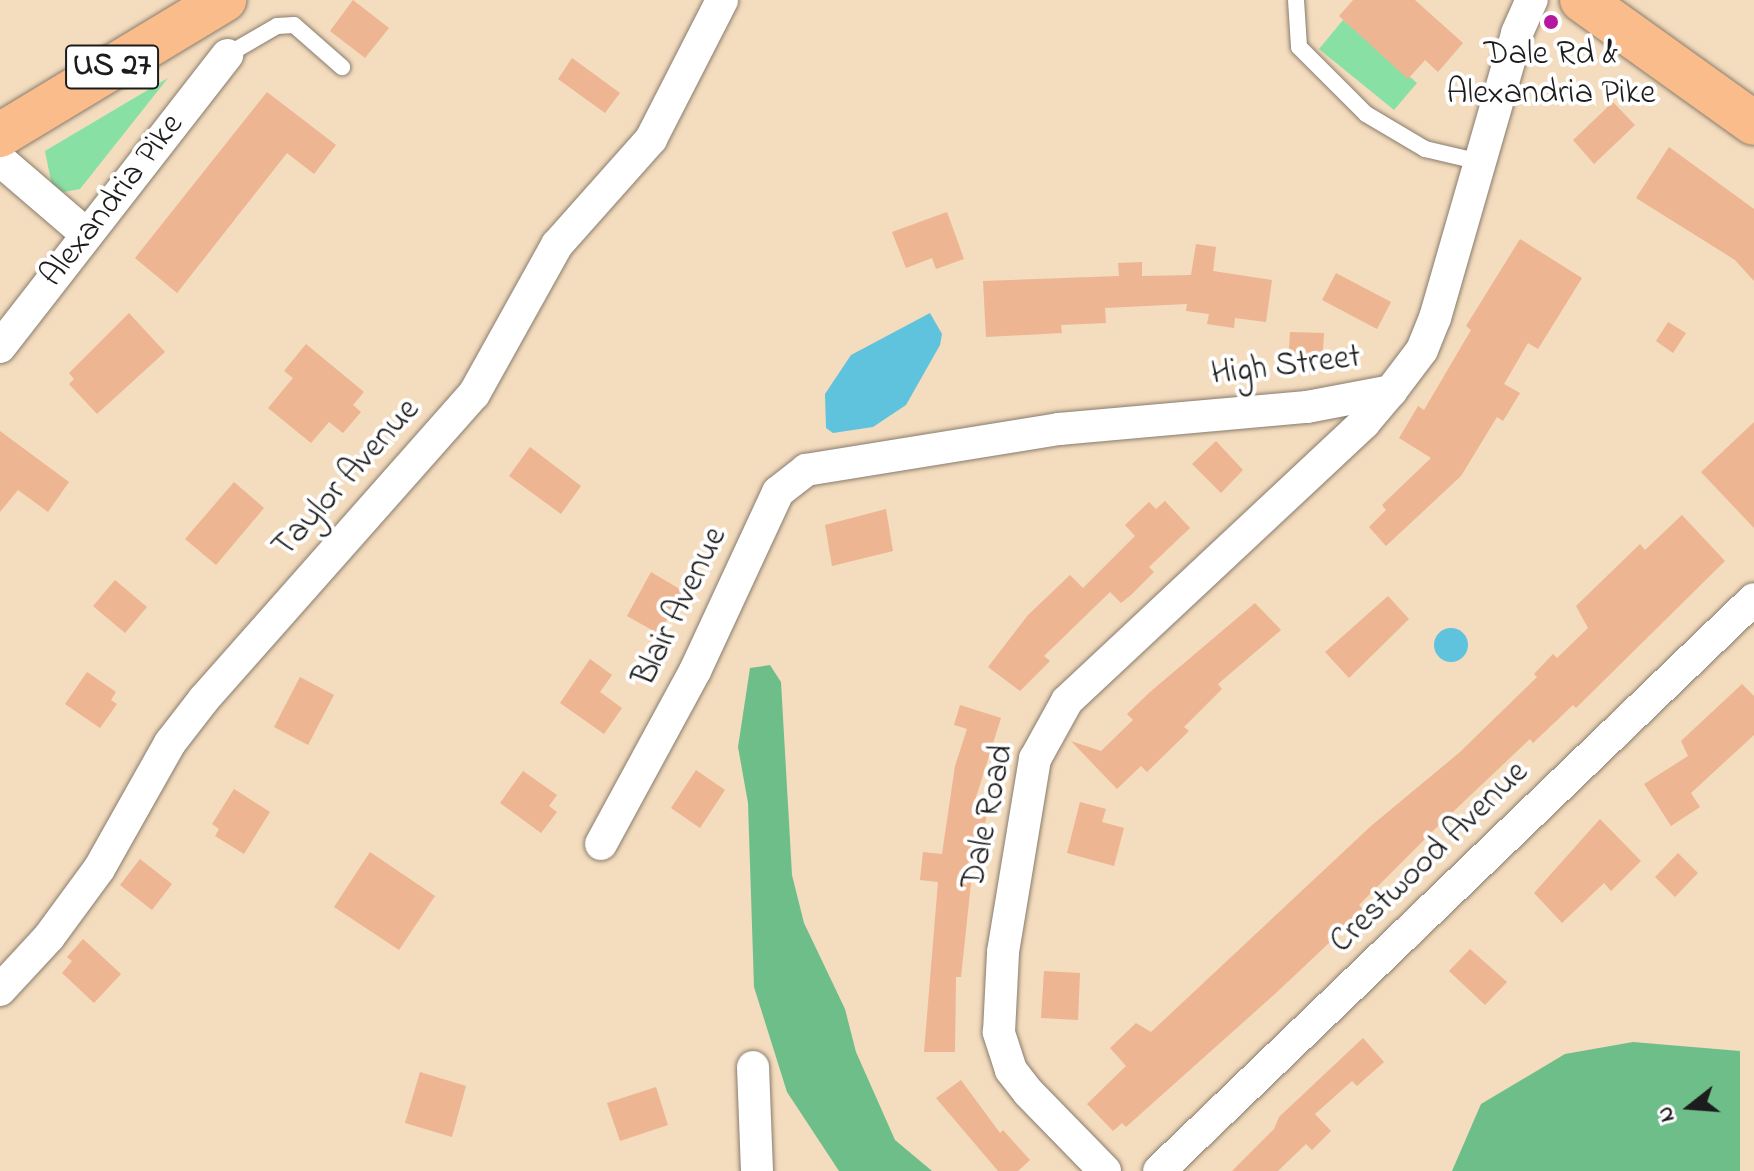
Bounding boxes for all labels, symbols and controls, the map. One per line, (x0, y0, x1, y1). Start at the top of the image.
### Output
marker: Dale Rd & Alexandria Pike (1542, 13, 1560, 31)
place label: Dale Rd & Alexandria Pike (1447, 35, 1655, 114)
road number: US 27 (64, 39, 160, 95)
street label: Alexandria Pike (33, 106, 193, 296)
street label: High Street (1209, 338, 1363, 396)
street label: Taylor Avenue (265, 391, 429, 567)
street label: Blair Avenue (625, 521, 737, 693)
street label: Dale Road (954, 741, 1024, 893)
street label: Crestwood Avenue (1322, 753, 1538, 963)
north arrow (1650, 1067, 1730, 1147)
text: N (1650, 1102, 1685, 1126)

